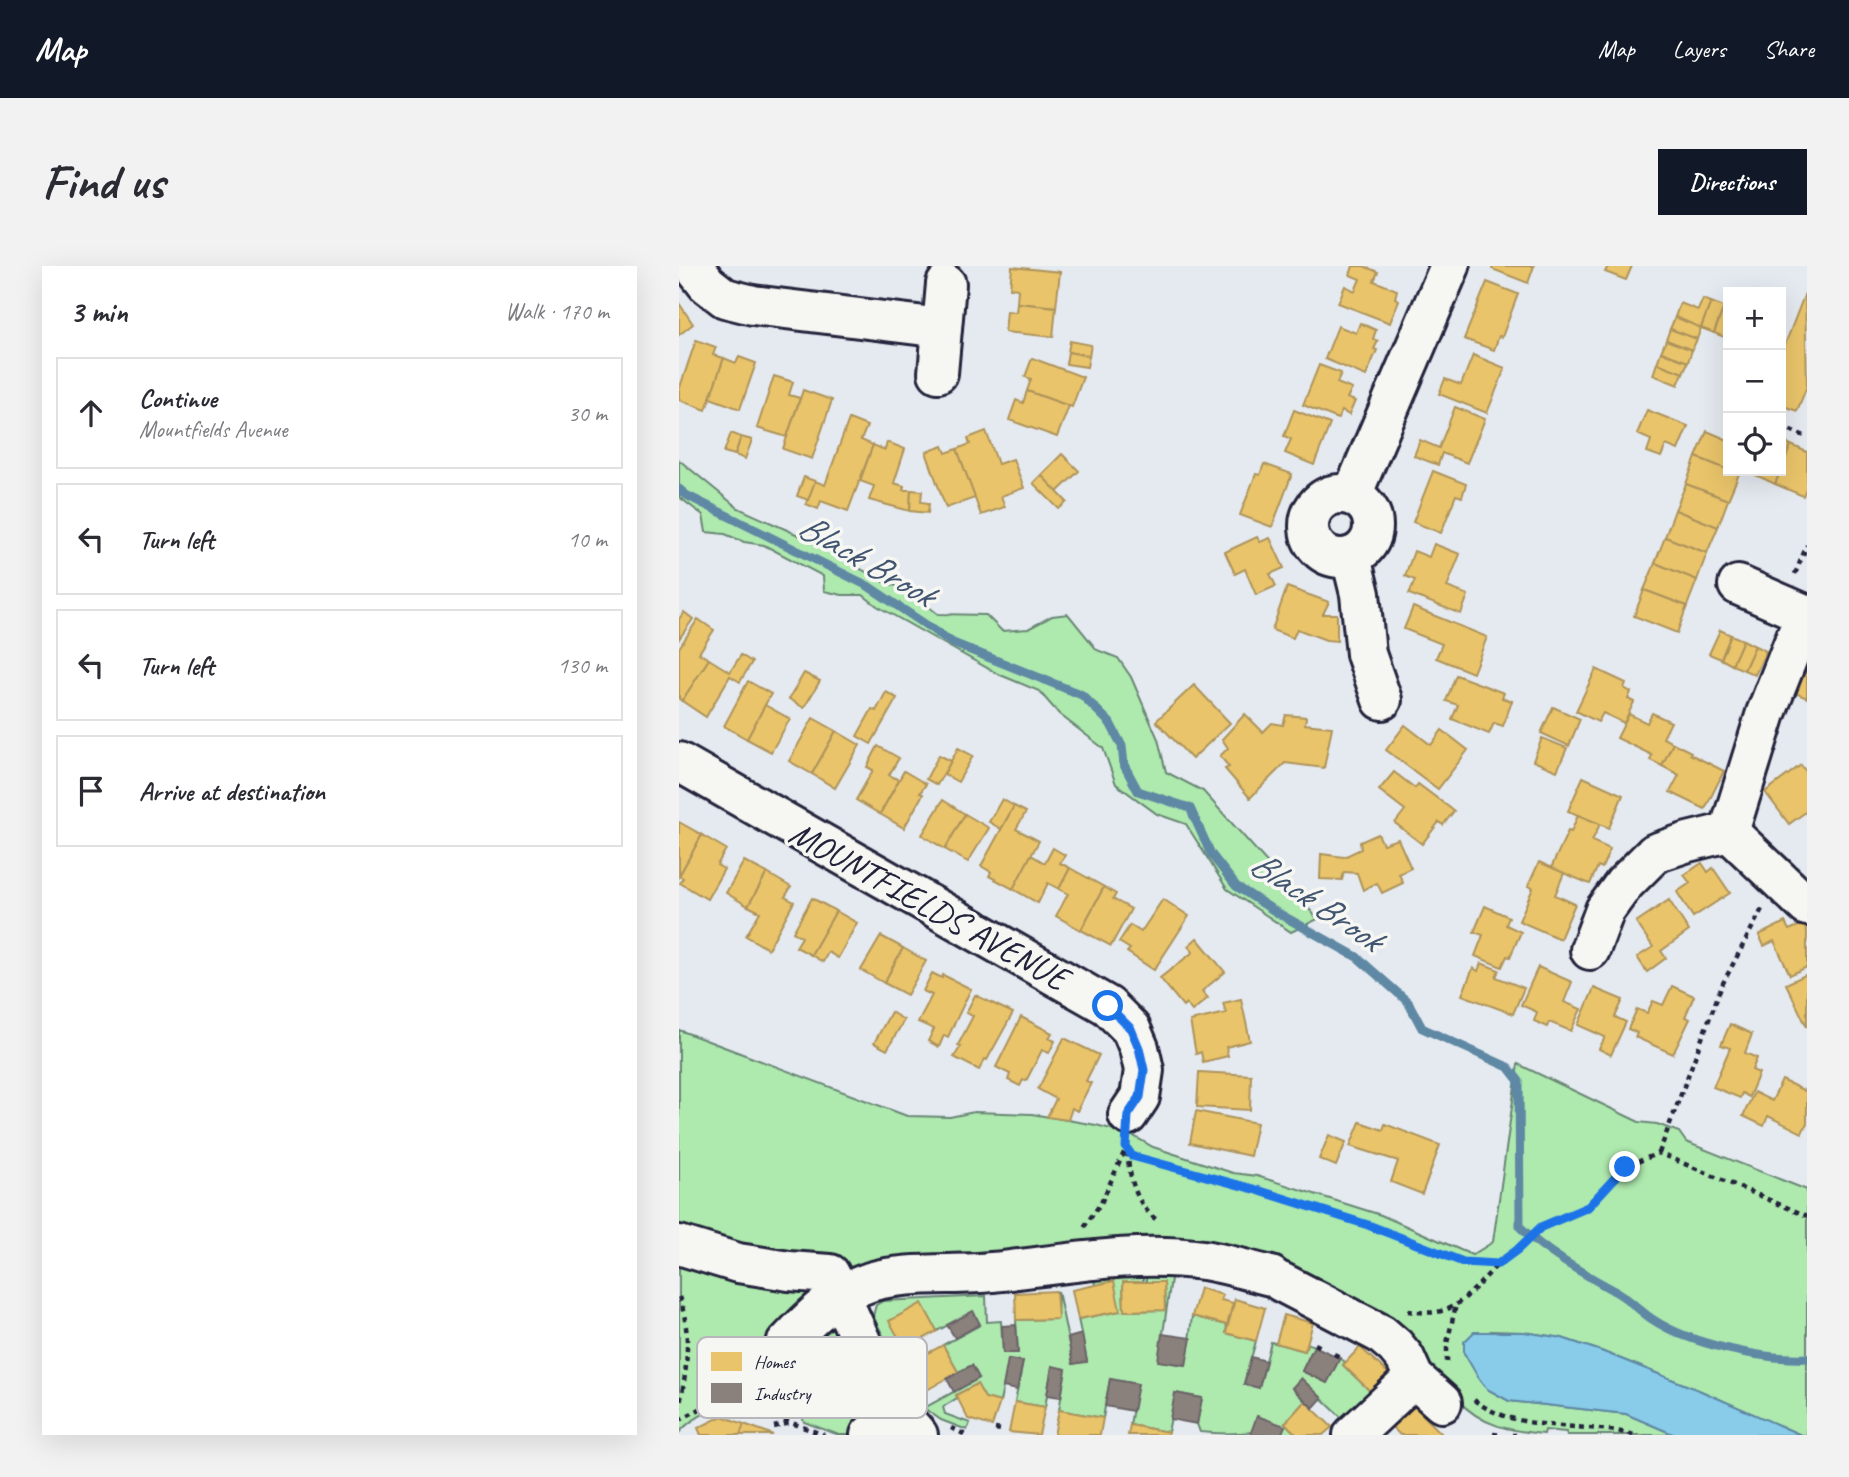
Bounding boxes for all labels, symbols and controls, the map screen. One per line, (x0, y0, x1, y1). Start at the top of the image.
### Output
text: Map (35, 28, 86, 70)
text: Map (1598, 34, 1635, 64)
text: Layers (1673, 34, 1726, 64)
text: Share (1764, 34, 1814, 64)
button: Directions (1658, 149, 1807, 215)
text: Find us (42, 151, 164, 213)
map controls (1723, 287, 1786, 476)
button: + (1723, 287, 1786, 350)
text: 3 min (70, 293, 127, 331)
text: Walk · 170 m (505, 297, 609, 326)
button: − (1723, 350, 1786, 413)
text: Continue (139, 382, 217, 415)
icon: ahead (72, 394, 110, 432)
text: 30 m (568, 399, 607, 428)
button: locate (1723, 413, 1786, 476)
text: Mountfields Avenue (139, 415, 288, 444)
water label: Black Brook (790, 502, 948, 620)
icon: left (72, 520, 110, 558)
text: Turn left (139, 523, 214, 556)
text: 10 m (568, 525, 607, 554)
icon: left (72, 646, 110, 684)
text: Turn left (139, 649, 214, 682)
text: 130 m (558, 651, 607, 680)
icon: arrive (72, 772, 110, 810)
text: Arrive at destination (139, 775, 325, 808)
street label: MOUNTFIELDS AVENUE (782, 810, 1080, 1003)
water label: Black Brook (1242, 839, 1396, 965)
route start (1092, 990, 1123, 1021)
route end (1609, 1151, 1640, 1182)
legend (697, 1337, 927, 1418)
text: Homes (754, 1350, 796, 1374)
text: Industry (754, 1382, 812, 1406)

